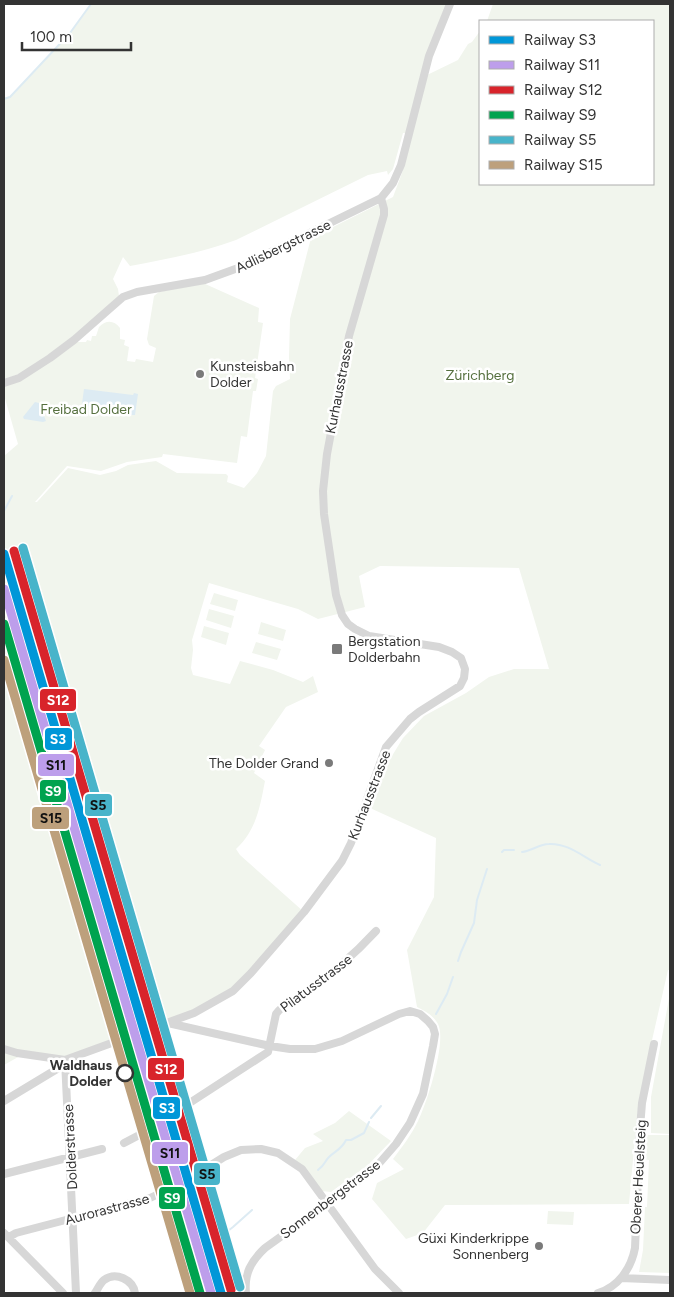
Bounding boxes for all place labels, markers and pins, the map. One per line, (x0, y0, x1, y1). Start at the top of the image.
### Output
place label: Kunsteisbahn Dolder (210, 358, 294, 391)
marker: Kunsteisbahn Dolder (194, 368, 206, 380)
place label: Bergstation Dolderbahn (348, 633, 421, 666)
marker: Bergstation Dolderbahn (330, 642, 344, 656)
place label: The Dolder Grand (209, 755, 319, 772)
marker: The Dolder Grand (323, 757, 335, 769)
place label: Waldhaus Dolder (50, 1057, 113, 1090)
marker: Waldhaus Dolder (116, 1064, 134, 1082)
place label: Güxi Kinderkrippe Sonnenberg (418, 1230, 529, 1263)
marker: Güxi Kinderkrippe Sonnenberg (533, 1240, 545, 1252)

